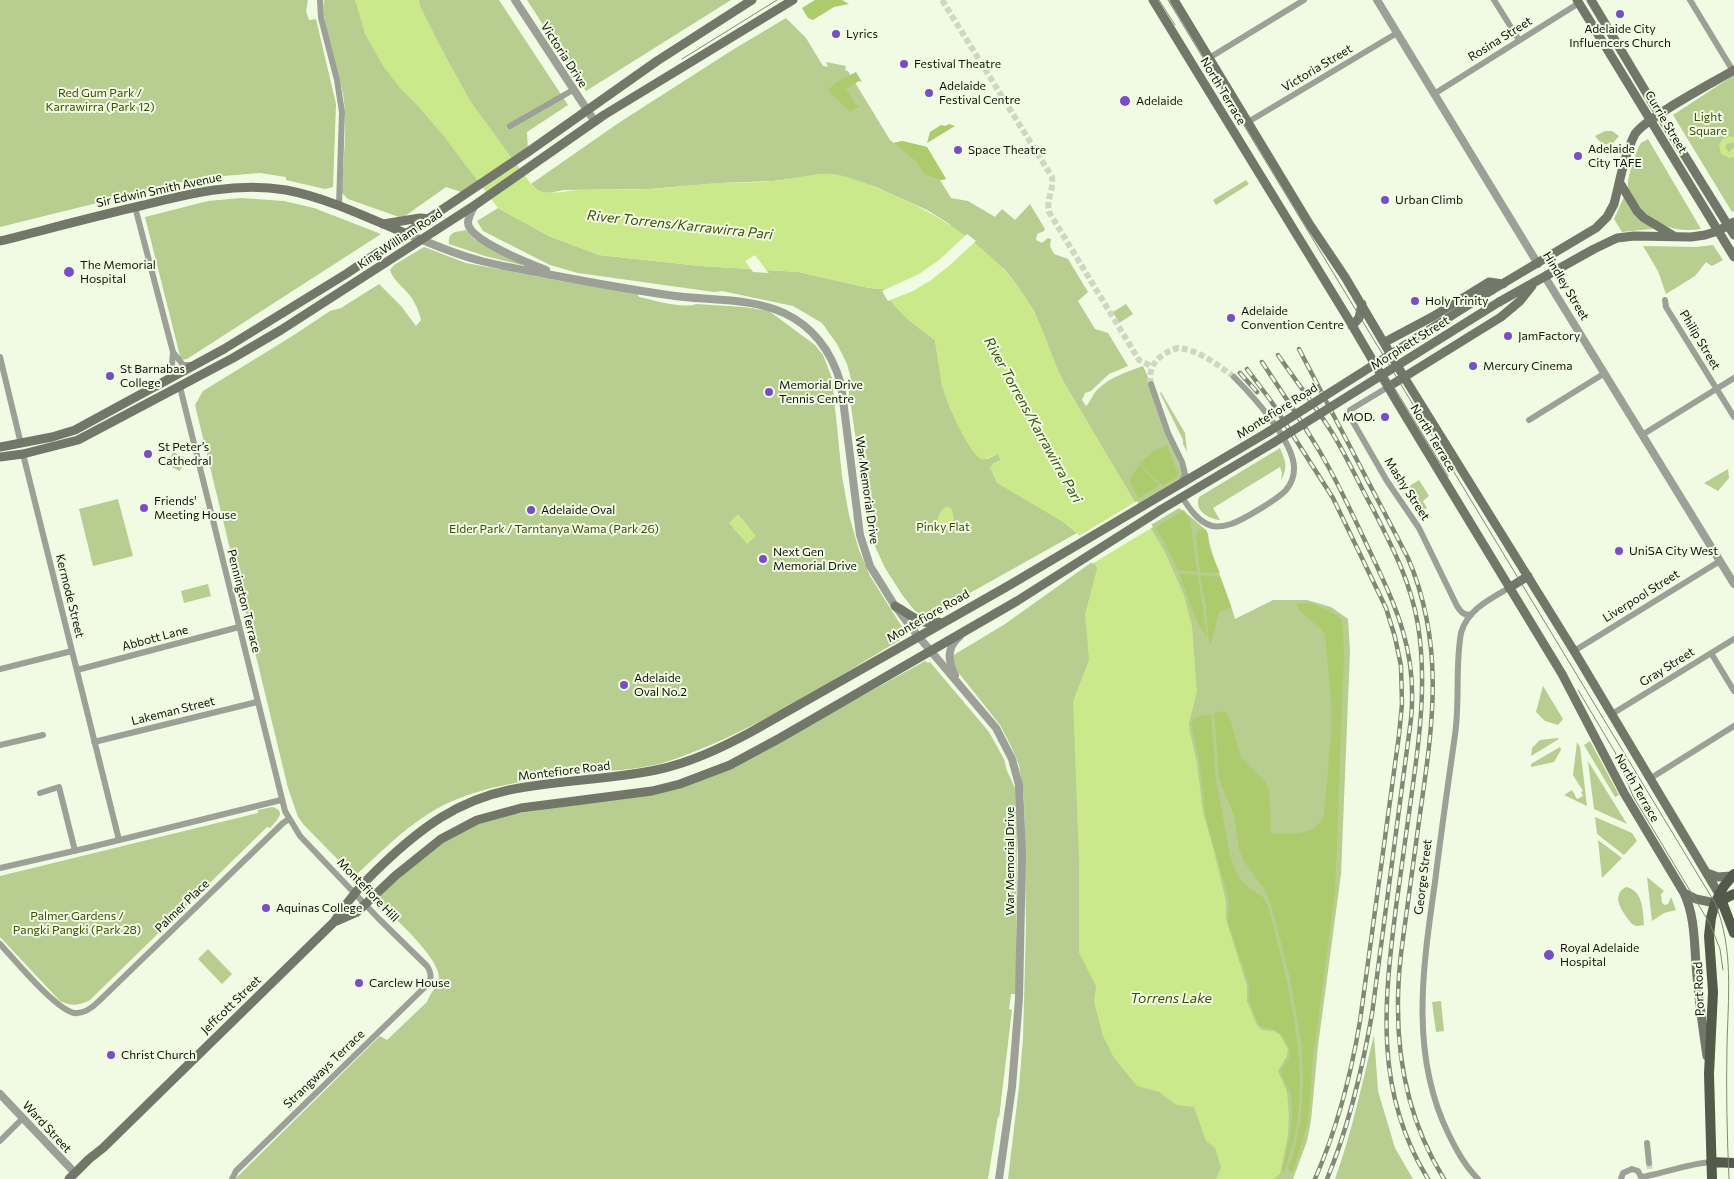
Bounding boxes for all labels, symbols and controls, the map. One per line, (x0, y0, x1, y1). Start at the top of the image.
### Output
marker: Adelaide City Influencers Church (1614, 8, 1626, 20)
street label: Rosina Street (1465, 14, 1535, 64)
street label: Victoria Drive (538, 20, 590, 90)
place label: Adelaide City Influencers Church (1569, 22, 1671, 50)
place label: Lyrics (846, 27, 878, 41)
marker: Lyrics (830, 28, 842, 40)
street label: Victoria Street (1279, 41, 1355, 95)
street label: North Terrace (1197, 55, 1249, 127)
place label: Festival Theatre (914, 57, 1001, 71)
marker: Festival Theatre (898, 58, 910, 70)
place label: Adelaide Festival Centre (939, 79, 1020, 107)
park label: Red Gum Park / Karrawirra (Park 12) (45, 86, 155, 114)
marker: Adelaide Festival Centre (923, 87, 935, 99)
street label: Currie Street (1642, 88, 1690, 156)
marker: Adelaide (1118, 94, 1132, 108)
place label: Adelaide (1136, 94, 1183, 108)
park label: Light Square (1689, 110, 1727, 138)
place label: Adelaide City TAFE (1588, 142, 1642, 170)
place label: Space Theatre (968, 143, 1046, 157)
marker: Space Theatre (952, 144, 964, 156)
marker: Adelaide City TAFE (1572, 150, 1584, 162)
street label: Sir Edwin Smith Avenue (95, 170, 223, 210)
place label: Urban Climb (1395, 193, 1463, 207)
marker: Urban Climb (1379, 194, 1391, 206)
street label: King William Road (355, 206, 445, 272)
water label: River Torrens/Karrawirra Pari (586, 207, 774, 243)
street label: Hindley Street (1540, 249, 1592, 323)
place label: The Memorial Hospital (80, 258, 156, 286)
marker: The Memorial Hospital (62, 265, 76, 279)
place label: Holy Trinity (1425, 294, 1488, 308)
marker: Holy Trinity (1409, 295, 1421, 307)
place label: Adelaide Convention Centre (1241, 304, 1344, 332)
street label: Philip Street (1677, 308, 1723, 372)
marker: Adelaide Convention Centre (1225, 312, 1237, 324)
street label: Morphett Street (1368, 313, 1452, 373)
place label: JamFactory (1518, 329, 1580, 343)
marker: JamFactory (1502, 330, 1514, 342)
water label: River Torrens/Karrawirra Pari (980, 334, 1086, 506)
place label: Mercury Cinema (1483, 359, 1573, 373)
marker: Mercury Cinema (1467, 360, 1479, 372)
place label: St Barnabas College (120, 362, 185, 390)
marker: St Barnabas College (104, 370, 116, 382)
place label: Memorial Drive Tennis Centre (779, 378, 863, 406)
street label: Montefiore Road (1234, 380, 1320, 442)
marker: Memorial Drive Tennis Centre (763, 386, 775, 398)
street label: North Terrace (1407, 402, 1459, 474)
place label: MOD. (1343, 410, 1375, 424)
marker: MOD. (1379, 411, 1391, 423)
street label: War Memorial Drive (852, 435, 882, 545)
place label: St Peter’s Cathedral (158, 440, 212, 468)
marker: St Peter’s Cathedral (142, 448, 154, 460)
street label: Mashy Street (1381, 455, 1433, 523)
place label: Friends' Meeting House (154, 494, 236, 522)
marker: Friends' Meeting House (138, 502, 150, 514)
place label: Adelaide Oval (541, 503, 615, 517)
marker: Adelaide Oval (525, 504, 537, 516)
park label: Pinky Flat (916, 520, 970, 534)
park label: Elder Park / Tarntanya Wama (Park 26) (449, 522, 659, 536)
place label: UniSA City West (1629, 544, 1718, 558)
place label: Next Gen Memorial Drive (773, 545, 857, 573)
marker: UniSA City West (1613, 545, 1625, 557)
street label: Pennington Terrace (224, 548, 264, 654)
street label: Kermode Street (53, 553, 87, 639)
marker: Next Gen Memorial Drive (757, 553, 769, 565)
street label: Liverpool Street (1600, 567, 1682, 625)
street label: Montefiore Road (884, 587, 972, 645)
street label: Abbott Lane (120, 622, 190, 654)
street label: Gray Street (1637, 644, 1697, 690)
place label: Adelaide Oval No.2 (634, 671, 687, 699)
marker: Adelaide Oval No.2 (618, 679, 630, 691)
street label: Lakeman Street (130, 694, 216, 728)
street label: North Terrace (1612, 751, 1662, 825)
street label: Montefiore Road (517, 758, 611, 784)
street label: War Memorial Drive (1003, 807, 1017, 915)
street label: George Street (1411, 838, 1435, 916)
street label: Montefiore Hill (334, 855, 402, 925)
street label: Palmer Place (152, 877, 212, 935)
place label: Aquinas College (276, 901, 362, 915)
marker: Aquinas College (260, 902, 272, 914)
park label: Palmer Gardens / Pangki Pangki (Park 28) (13, 909, 141, 937)
place label: Royal Adelaide Hospital (1560, 941, 1639, 969)
marker: Royal Adelaide Hospital (1542, 948, 1556, 962)
street label: Port Road (1691, 962, 1707, 1016)
street label: Jeffcott Street (198, 973, 264, 1037)
place label: Carclew House (369, 976, 450, 990)
marker: Carclew House (353, 977, 365, 989)
water label: Torrens Lake (1130, 990, 1212, 1006)
street label: Strangways Terrace (281, 1027, 367, 1111)
place label: Christ Church (121, 1048, 196, 1062)
marker: Christ Church (105, 1049, 117, 1061)
street label: Ward Street (19, 1098, 75, 1156)

